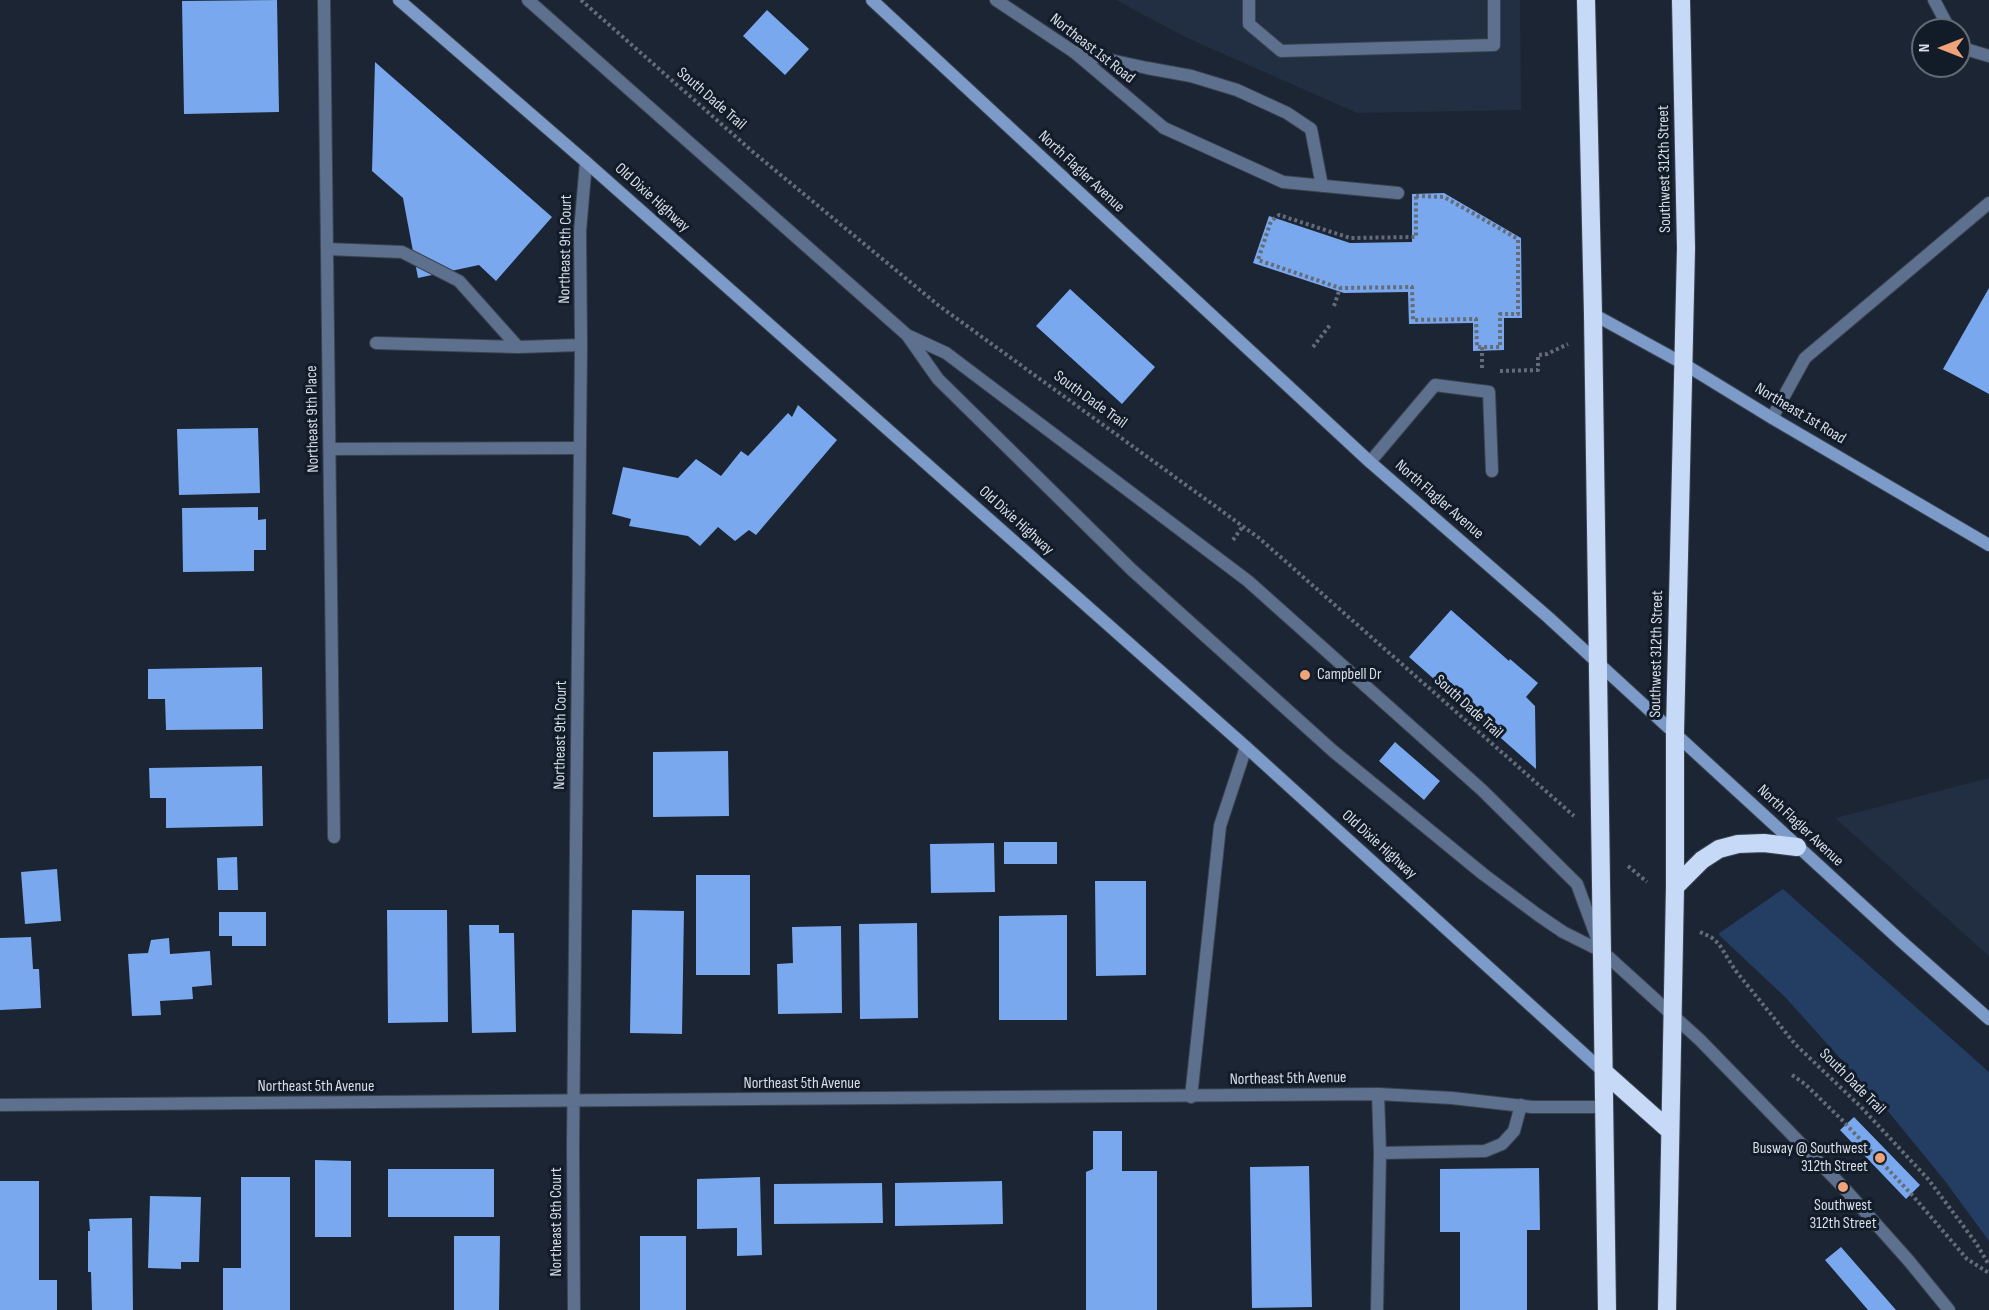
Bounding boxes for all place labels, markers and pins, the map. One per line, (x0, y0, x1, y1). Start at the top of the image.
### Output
place label: Campbell Dr (1317, 665, 1382, 685)
marker: Campbell Dr (1298, 668, 1312, 682)
place label: Busway @ Southwest 312th Street (1753, 1139, 1868, 1177)
marker: Busway @ Southwest 312th Street (1873, 1151, 1887, 1165)
marker: Southwest 312th Street (1836, 1180, 1850, 1194)
place label: Southwest 312th Street (1809, 1196, 1877, 1234)

